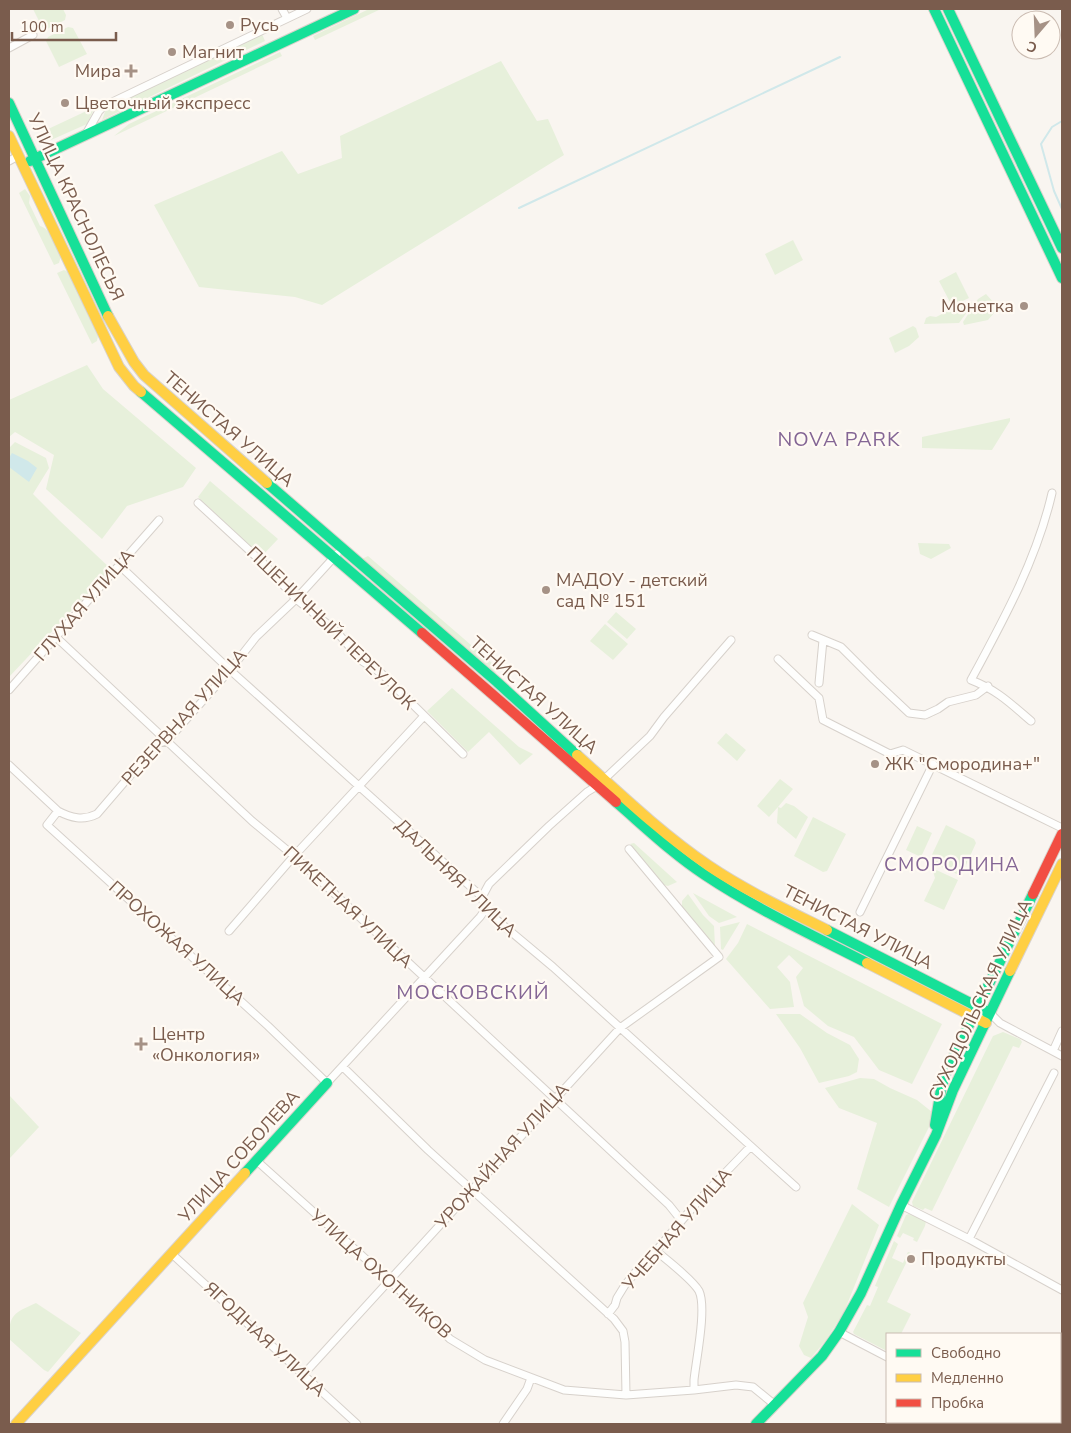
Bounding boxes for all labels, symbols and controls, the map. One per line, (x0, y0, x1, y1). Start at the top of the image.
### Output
scale bar (12, 10, 116, 42)
north arrow (1011, 10, 1061, 60)
place label: Русь (240, 13, 279, 37)
text: 100 m (20, 17, 64, 37)
marker: Русь (224, 19, 236, 31)
text: С (1024, 36, 1040, 57)
place label: Магнит (182, 40, 244, 64)
marker: Магнит (166, 46, 178, 58)
place label: Мира (75, 59, 121, 83)
marker: Мира (125, 65, 137, 77)
place label: Цветочный экспресс (75, 91, 251, 115)
marker: Цветочный экспресс (59, 97, 71, 109)
street label: УЛИЦА КРАСНОЛЕСЬЯ (22, 109, 130, 304)
place label: Монетка (941, 294, 1014, 318)
marker: Монетка (1018, 300, 1030, 312)
street label: ТЕНИСТАЯ УЛИЦА (159, 366, 299, 492)
district label: NOVA PARK (778, 426, 900, 453)
street label: ПШЕНИЧНЫЙ ПЕРЕУЛОК (242, 541, 421, 715)
street label: ГЛУХАЯ УЛИЦА (29, 544, 139, 666)
place label: МАДОУ - детский сад № 151 (556, 568, 708, 613)
marker: МАДОУ - детский сад № 151 (540, 584, 552, 596)
street label: ТЕНИСТАЯ УЛИЦА (465, 631, 603, 759)
street label: РЕЗЕРВНАЯ УЛИЦА (116, 643, 252, 791)
place label: ЖК "Смородина+" (885, 752, 1040, 776)
marker: ЖК "Смородина+" (869, 758, 881, 770)
street label: ДАЛЬНЯЯ УЛИЦА (390, 814, 522, 942)
street label: ПИКЕТНАЯ УЛИЦА (278, 841, 418, 973)
district label: СМОРОДИНА (884, 852, 1020, 878)
street label: ПРОХОЖАЯ УЛИЦА (104, 875, 250, 1011)
street label: ТЕНИСТАЯ УЛИЦА (779, 879, 937, 975)
street label: СУХОДОЛЬСКАЯ УЛИЦА (923, 895, 1037, 1105)
district label: МОСКОВСКИЙ (396, 979, 550, 1006)
place label: Центр «Онкология» (152, 1022, 260, 1067)
marker: Центр «Онкология» (134, 1037, 148, 1051)
street label: УРОЖАЙНАЯ УЛИЦА (429, 1078, 574, 1235)
street label: УЛИЦА СОБОЛЕВА (172, 1085, 305, 1228)
street label: УЧЕБНАЯ УЛИЦА (616, 1163, 737, 1296)
street label: УЛИЦА ОХОТНИКОВ (304, 1203, 457, 1344)
place label: Продукты (921, 1247, 1006, 1271)
marker: Продукты (905, 1253, 917, 1265)
street label: ЯГОДНАЯ УЛИЦА (199, 1276, 331, 1402)
legend (886, 1333, 1061, 1423)
text: Свободно (931, 1343, 1001, 1363)
text: Медленно (931, 1368, 1004, 1388)
text: Пробка (931, 1393, 984, 1413)

